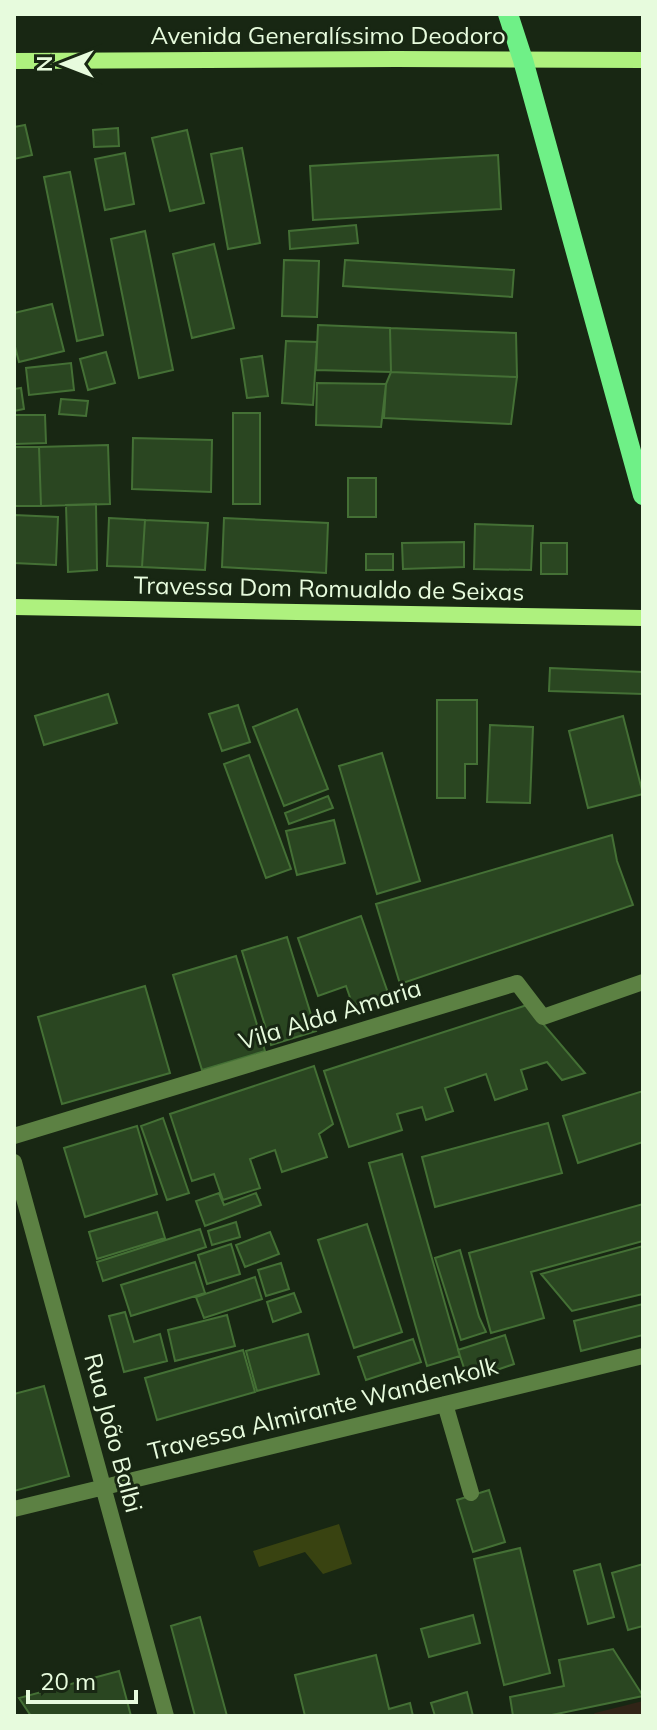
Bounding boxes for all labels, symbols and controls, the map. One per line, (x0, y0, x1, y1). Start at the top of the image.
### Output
street label: Avenida Generalíssimo Deodoro (150, 20, 506, 50)
north arrow (24, 24, 104, 104)
text: N (30, 56, 58, 72)
street label: Travessa Dom Romualdo de Seixas (134, 570, 525, 606)
street label: Vila Alda Amaria (235, 972, 425, 1056)
street label: Rua João Balbi (78, 1350, 150, 1516)
street label: Travessa Almirante Wandenkolk (145, 1350, 501, 1466)
scale bar (28, 1654, 136, 1704)
text: 20 m (40, 1666, 96, 1696)

